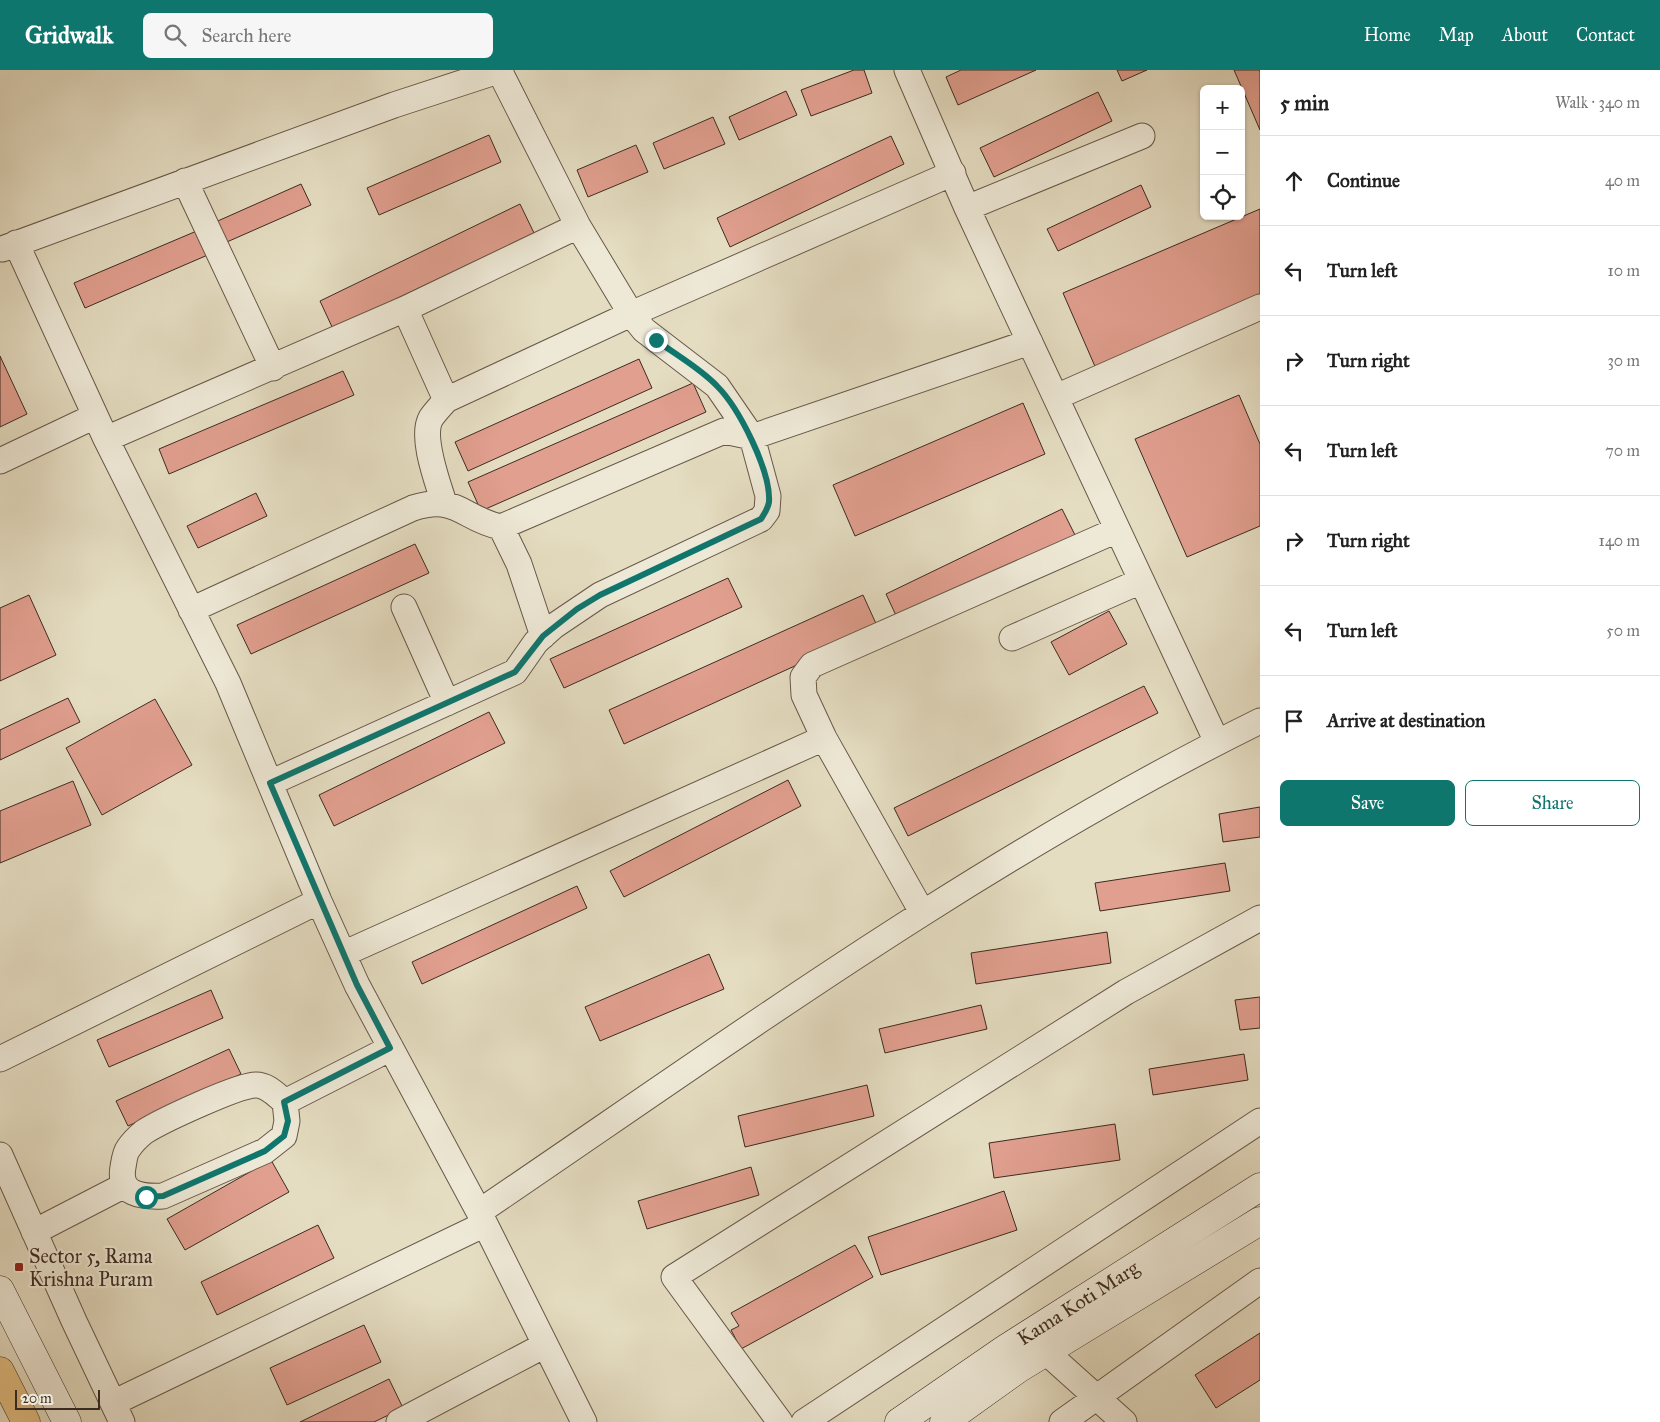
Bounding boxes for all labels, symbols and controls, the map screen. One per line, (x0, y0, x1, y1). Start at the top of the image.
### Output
search box (143, 13, 493, 58)
text: Gridwalk (25, 20, 113, 50)
icon: search (161, 21, 189, 49)
text: Search here (201, 24, 291, 47)
text: Home (1364, 24, 1411, 46)
text: Map (1439, 24, 1474, 46)
text: About (1502, 24, 1548, 46)
text: Contact (1576, 24, 1635, 46)
map controls (1200, 85, 1245, 220)
button: + (1200, 85, 1245, 130)
text: 5 min (1280, 90, 1329, 116)
text: Walk · 340 m (1555, 93, 1640, 112)
button: − (1200, 130, 1245, 175)
icon: ahead (1280, 167, 1308, 195)
text: Continue (1327, 169, 1400, 192)
text: 40 m (1605, 171, 1640, 190)
button: locate (1200, 175, 1245, 220)
icon: left (1280, 257, 1308, 285)
text: Turn left (1327, 259, 1397, 282)
text: 10 m (1608, 261, 1640, 280)
route end (645, 329, 668, 352)
icon: right (1280, 347, 1308, 375)
text: Turn right (1327, 349, 1410, 372)
text: 30 m (1607, 351, 1640, 370)
icon: left (1280, 437, 1308, 465)
text: Turn left (1327, 439, 1397, 462)
text: 70 m (1605, 441, 1640, 460)
icon: right (1280, 527, 1308, 555)
text: Turn right (1327, 529, 1410, 552)
text: 140 m (1599, 531, 1640, 550)
icon: left (1280, 617, 1308, 645)
text: Turn left (1327, 619, 1397, 642)
text: 50 m (1606, 621, 1640, 640)
icon: arrive (1280, 707, 1308, 735)
text: Arrive at destination (1327, 709, 1485, 732)
button: Save (1280, 780, 1455, 826)
button: Share (1465, 780, 1640, 826)
route start (135, 1186, 158, 1209)
place label: Sector 5, Rama Krishna Puram (29, 1244, 153, 1291)
street label: Kama Koti Marg (1013, 1255, 1144, 1350)
marker: Sector 5, Rama Krishna Puram (13, 1261, 25, 1273)
scale bar (15, 1387, 100, 1410)
text: 20 m (22, 1390, 52, 1407)

